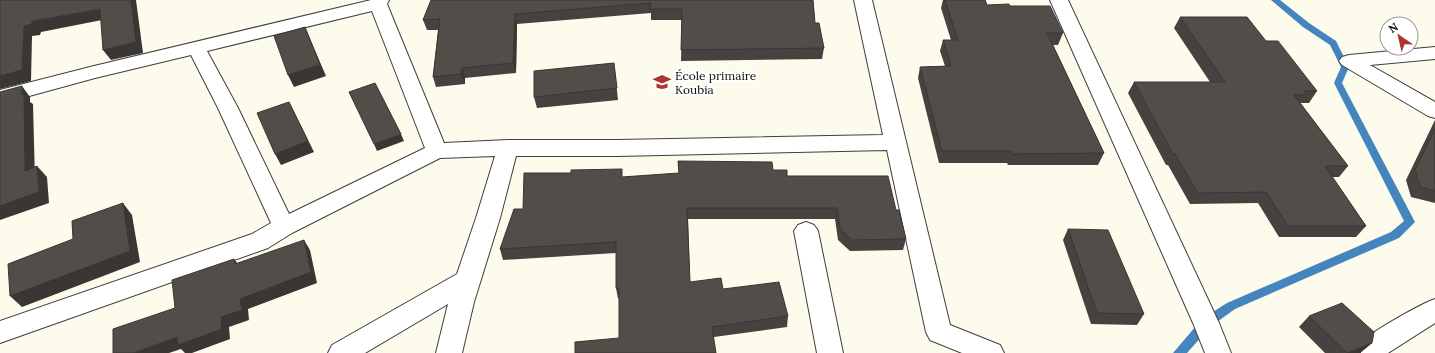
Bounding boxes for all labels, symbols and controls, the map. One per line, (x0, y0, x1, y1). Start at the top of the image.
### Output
north arrow (1379, 16, 1419, 56)
text: N (1386, 19, 1401, 36)
place label: École primaire Koubia (675, 68, 757, 97)
school or university icon: École primaire Koubia (652, 72, 672, 92)

